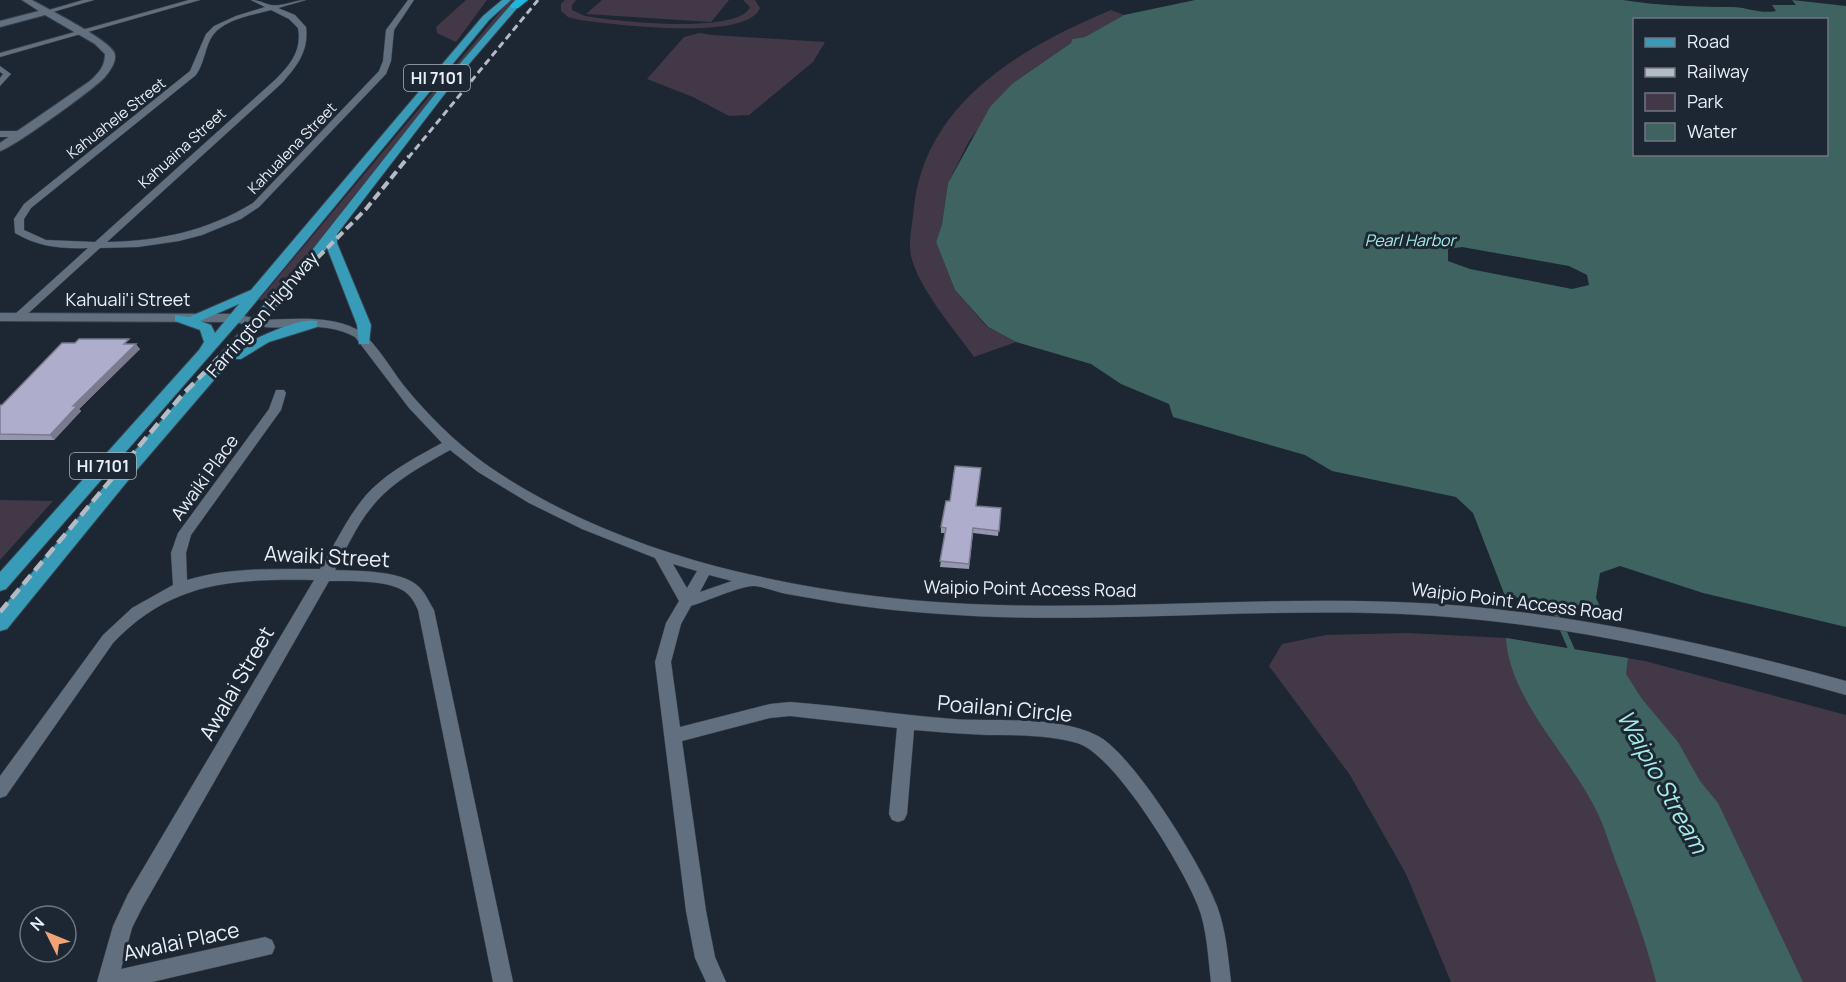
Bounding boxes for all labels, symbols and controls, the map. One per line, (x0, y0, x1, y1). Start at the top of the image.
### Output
legend (1633, 18, 1828, 156)
text: Road (1687, 29, 1730, 53)
text: Railway (1687, 59, 1749, 83)
road number: HI 7101 (404, 65, 470, 91)
street label: Kahuahele Street (62, 73, 170, 163)
text: Park (1687, 89, 1724, 113)
street label: Kahualena Street (243, 98, 341, 198)
street label: Kahuaina Street (134, 103, 230, 193)
text: Water (1687, 119, 1737, 143)
water label: Pearl Harbor (1365, 229, 1458, 251)
street label: Farrington Highway (201, 246, 324, 382)
street label: Kahuali'i Street (66, 287, 190, 311)
street label: Awaiki Place (165, 429, 243, 525)
road number: HI 7101 (70, 453, 136, 479)
street label: Awaiki Street (263, 539, 391, 573)
street label: Waipio Point Access Road (923, 574, 1137, 602)
street label: Waipio Point Access Road (1410, 576, 1624, 626)
street label: Awalai Street (192, 621, 280, 745)
street label: Poailani Circle (936, 688, 1074, 728)
water label: Waipio Stream (1610, 703, 1717, 860)
north arrow (18, 904, 78, 964)
text: N (25, 912, 49, 935)
street label: Awalai Place (120, 915, 242, 967)

